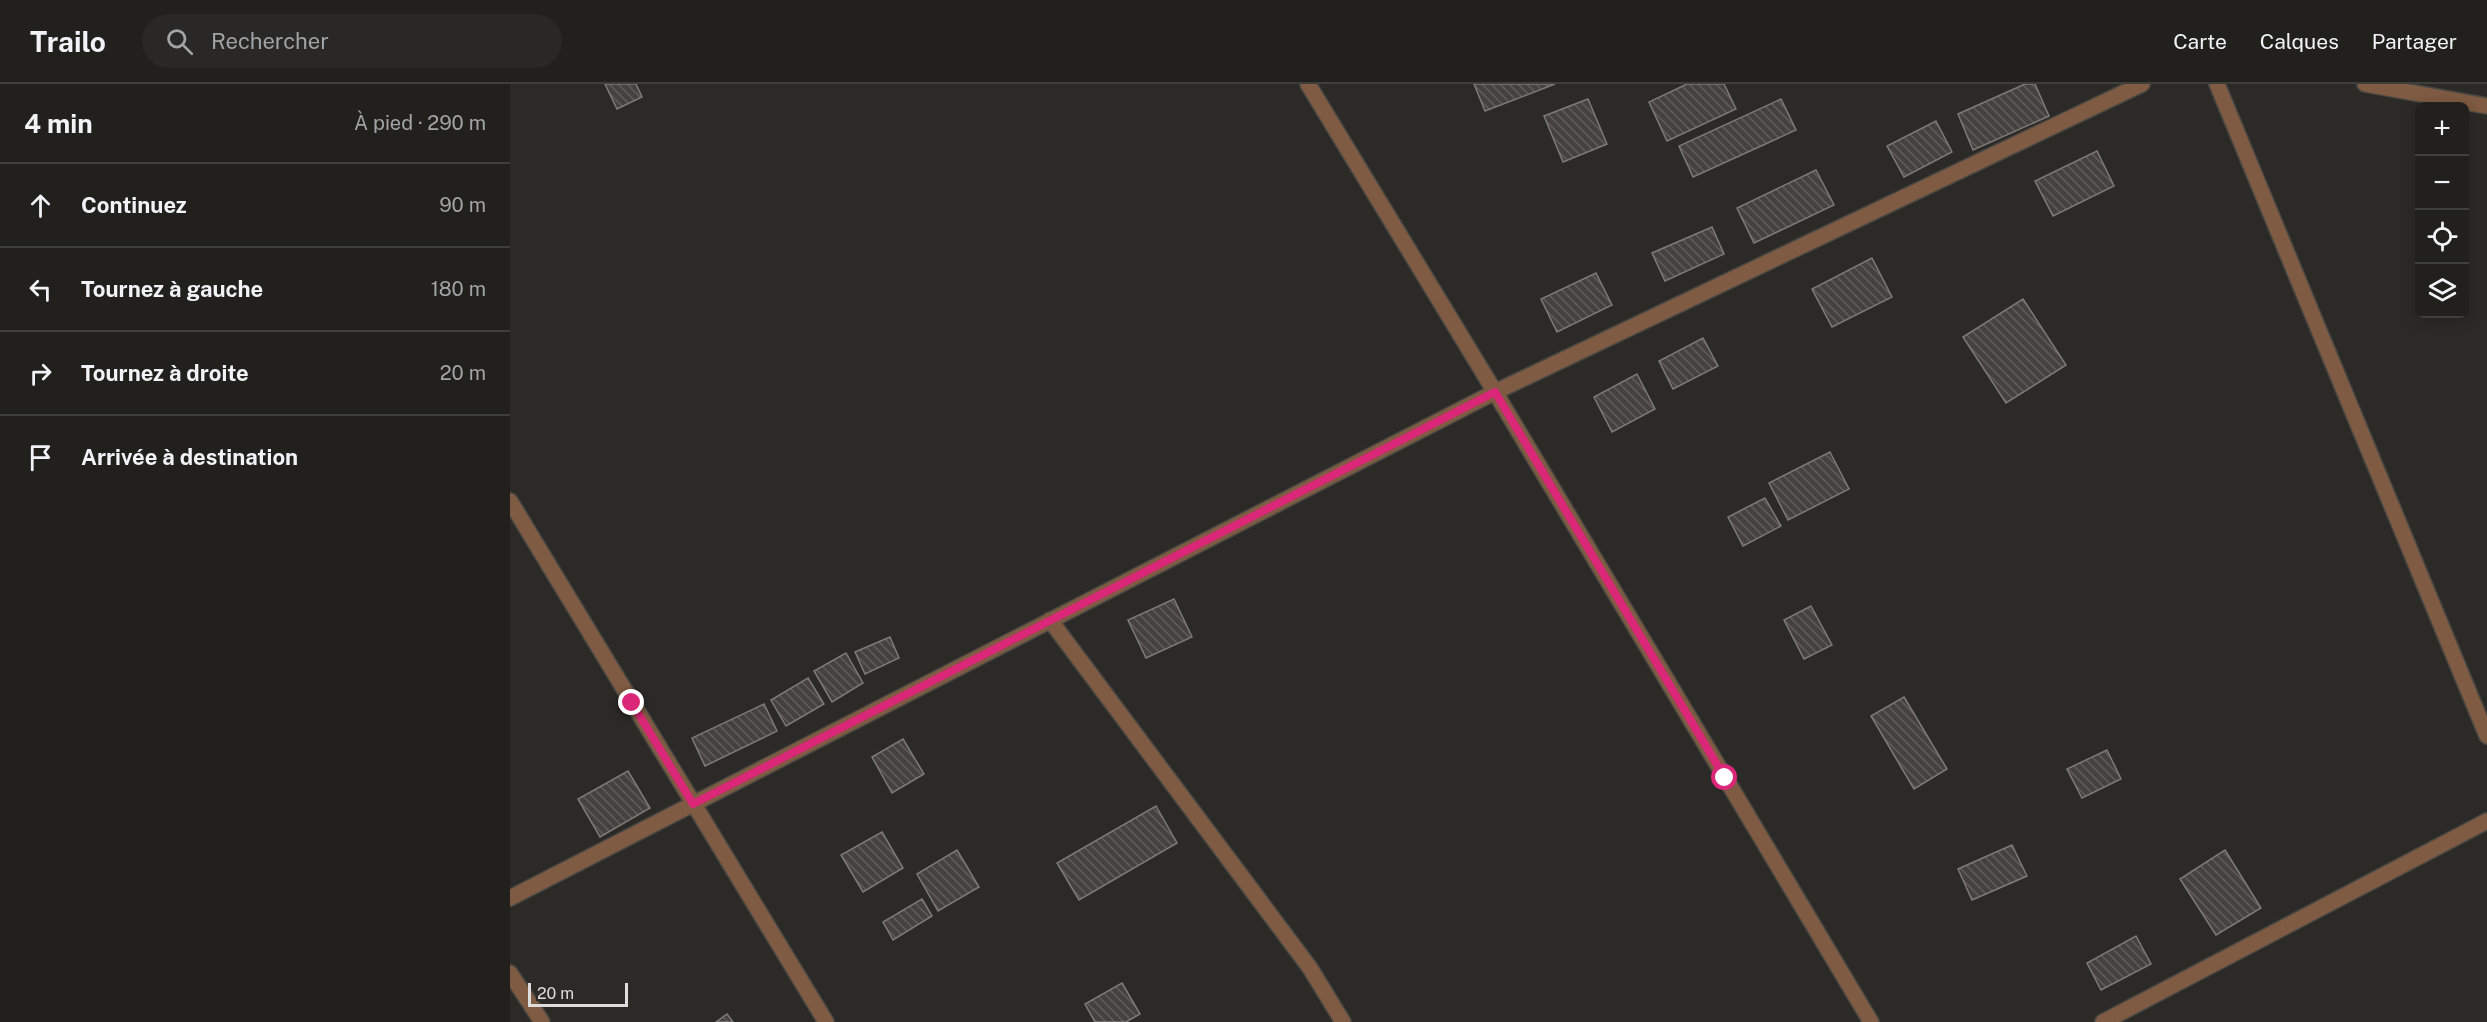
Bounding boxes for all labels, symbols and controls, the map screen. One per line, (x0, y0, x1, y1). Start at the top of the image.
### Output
search box (142, 14, 562, 68)
text: Trailo (30, 25, 106, 58)
icon: search (163, 25, 196, 58)
text: Rechercher (211, 28, 329, 54)
text: Carte (2173, 29, 2227, 54)
text: Calques (2260, 29, 2339, 54)
text: Partager (2372, 29, 2457, 54)
map controls (2415, 102, 2469, 318)
button: + (2415, 102, 2469, 156)
text: 4 min (24, 108, 93, 139)
text: À pied · 290 m (354, 111, 486, 135)
button: − (2415, 156, 2469, 210)
icon: ahead (24, 189, 57, 222)
text: Continuez (81, 192, 187, 218)
text: 90 m (439, 193, 486, 217)
button: locate (2415, 210, 2469, 264)
button: layers (2415, 264, 2469, 318)
icon: left (24, 273, 57, 306)
text: Tournez à gauche (81, 276, 263, 302)
text: 180 m (431, 277, 486, 301)
icon: right (24, 357, 57, 390)
text: Tournez à droite (81, 360, 249, 386)
text: 20 m (440, 361, 486, 385)
icon: arrive (24, 441, 57, 474)
text: Arrivée à destination (81, 444, 298, 470)
route end (618, 689, 644, 715)
route start (1711, 764, 1737, 790)
scale bar (528, 980, 628, 1008)
text: 20 m (537, 984, 574, 1003)

